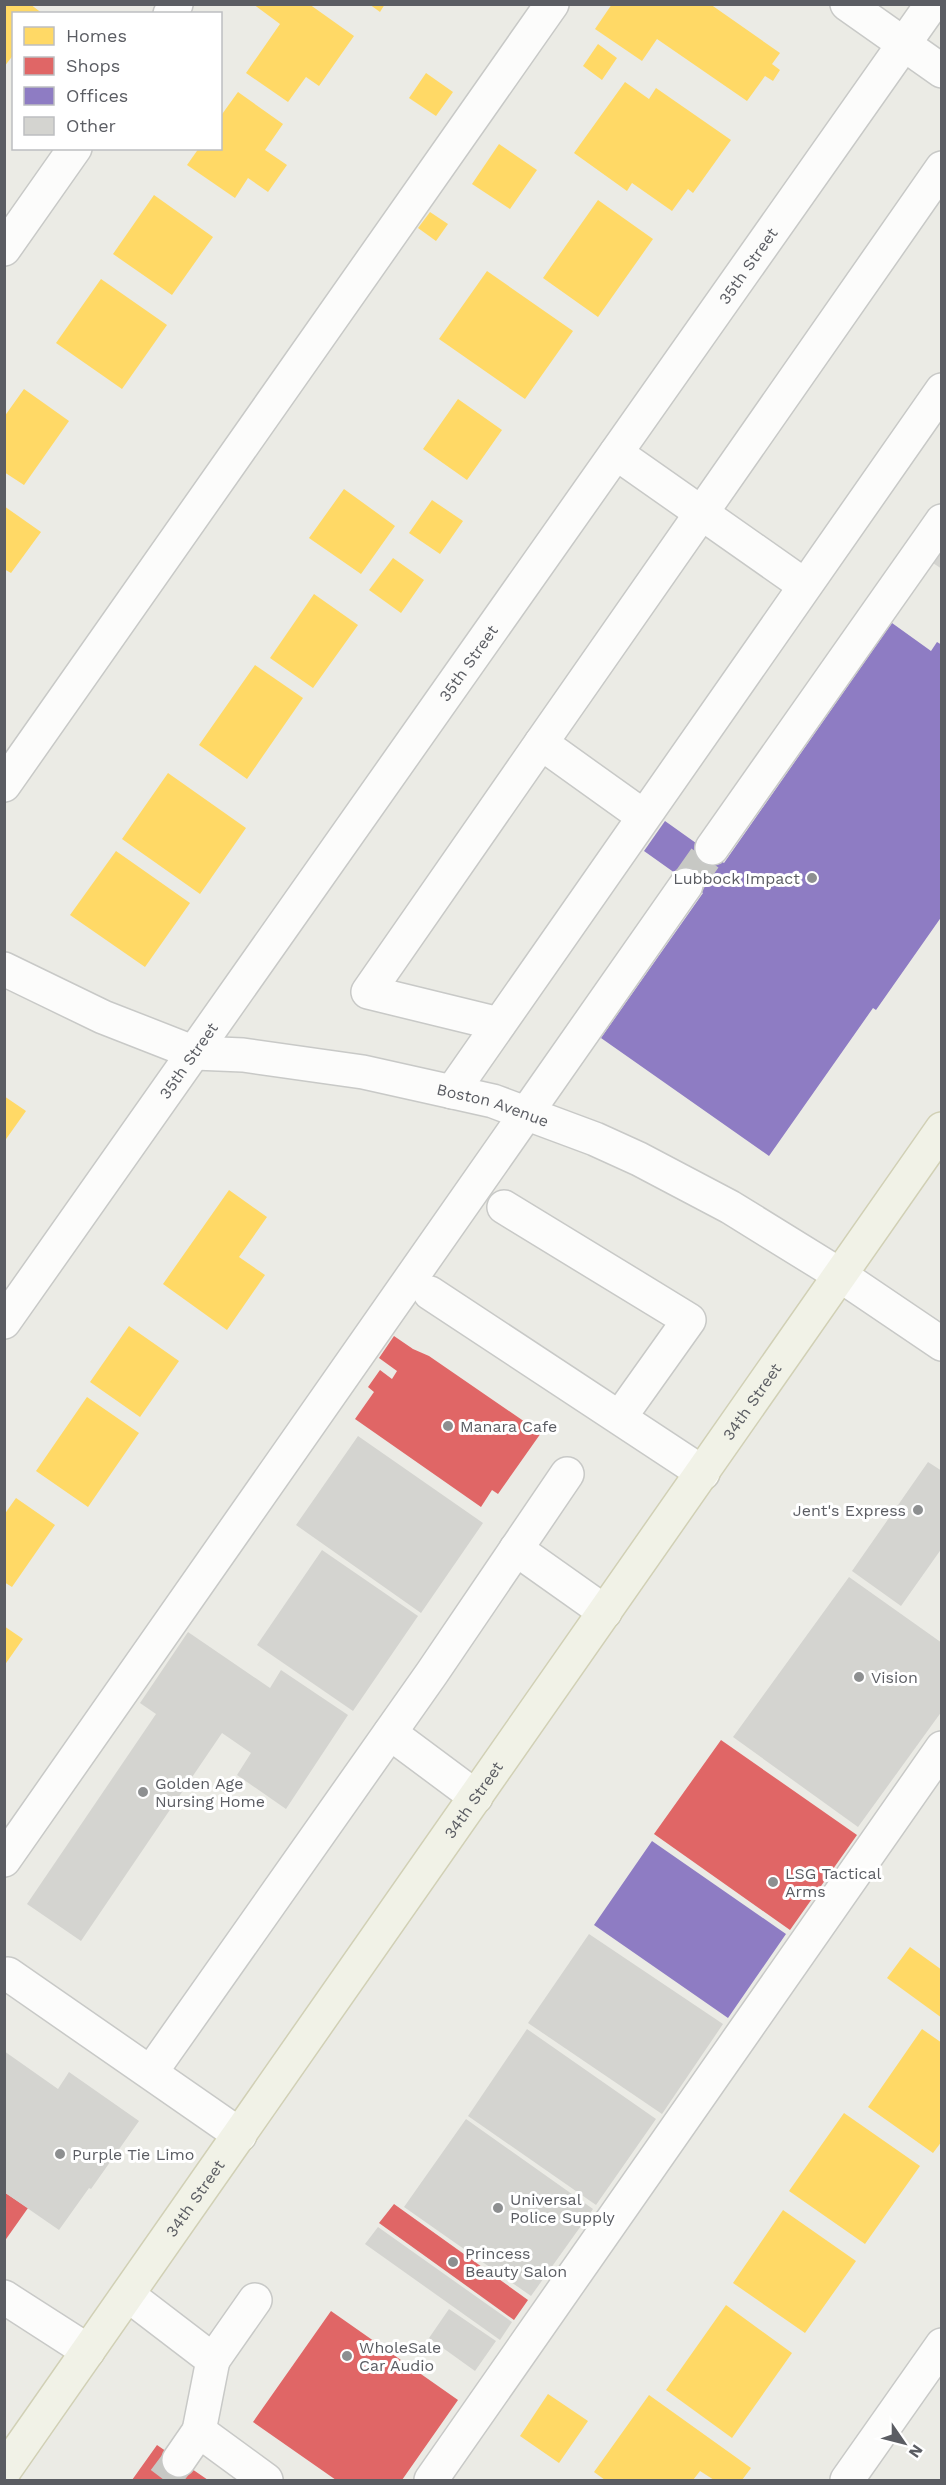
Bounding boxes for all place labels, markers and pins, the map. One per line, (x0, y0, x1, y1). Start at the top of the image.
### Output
place label: Lubbock Impact (673, 869, 800, 888)
marker: Lubbock Impact (805, 871, 819, 885)
place label: Manara Cafe (460, 1417, 557, 1436)
marker: Manara Cafe (441, 1419, 455, 1433)
place label: Jent's Express (793, 1501, 906, 1520)
marker: Jent's Express (911, 1503, 925, 1517)
place label: Vision (871, 1668, 918, 1687)
marker: Vision (852, 1670, 866, 1684)
place label: Golden Age Nursing Home (155, 1774, 265, 1811)
marker: Golden Age Nursing Home (136, 1785, 150, 1799)
place label: LSG Tactical Arms (785, 1864, 881, 1901)
marker: LSG Tactical Arms (766, 1875, 780, 1889)
place label: Purple Tie Limo (72, 2145, 194, 2164)
marker: Purple Tie Limo (53, 2147, 67, 2161)
place label: Universal Police Supply (510, 2190, 616, 2227)
marker: Universal Police Supply (491, 2201, 505, 2215)
place label: Princess Beauty Salon (465, 2244, 567, 2281)
marker: Princess Beauty Salon (446, 2255, 460, 2269)
place label: WholeSale Car Audio (359, 2338, 441, 2375)
marker: WholeSale Car Audio (340, 2349, 354, 2363)

